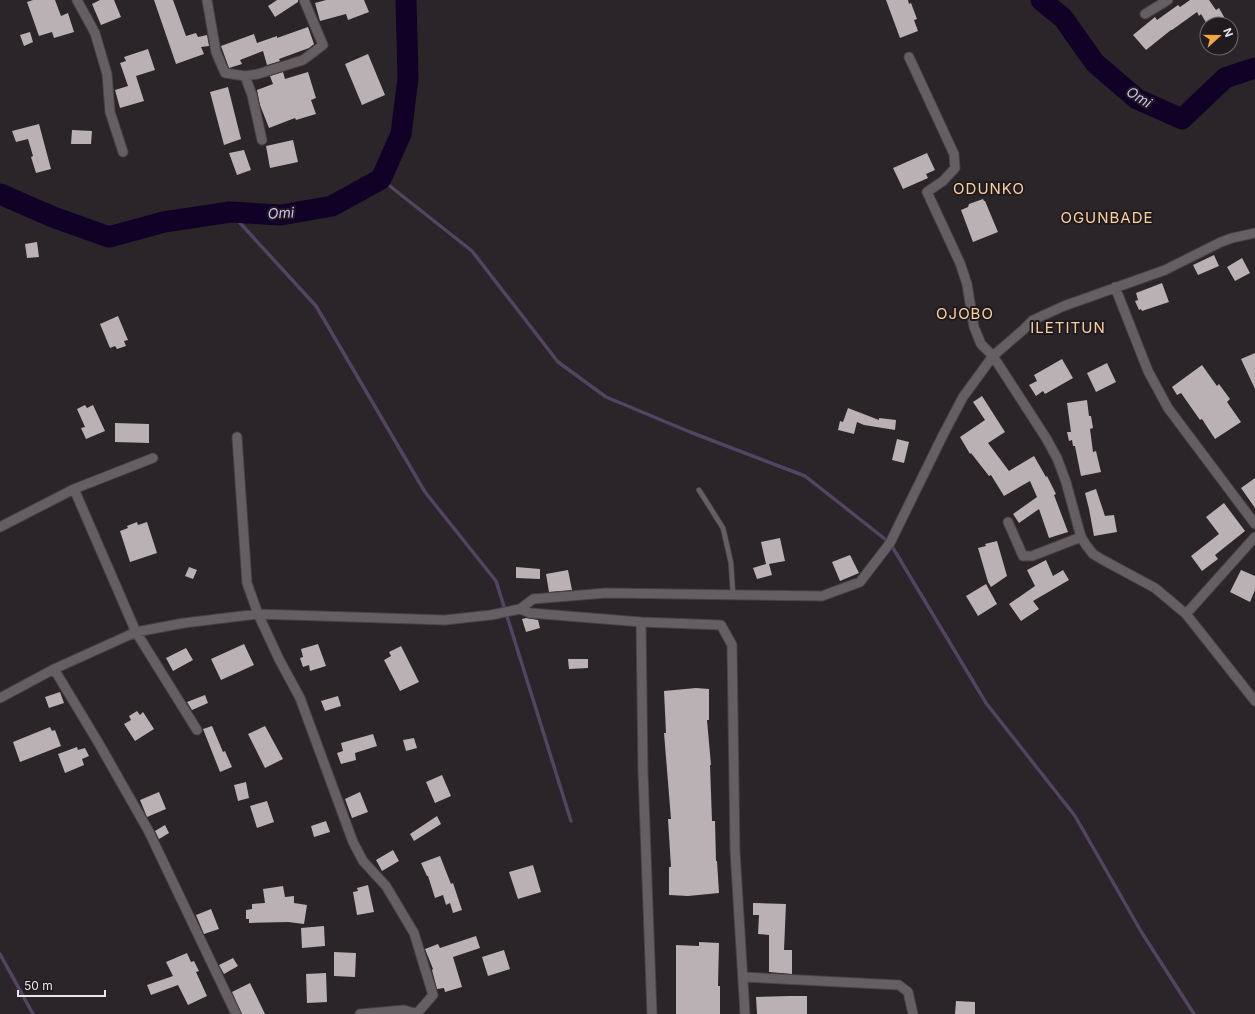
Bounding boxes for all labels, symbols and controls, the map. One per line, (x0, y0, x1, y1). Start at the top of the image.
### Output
north arrow (1199, 16, 1239, 56)
text: N (1220, 26, 1236, 39)
water label: Omi (1124, 82, 1155, 111)
district label: ODUNKO (953, 179, 1025, 198)
water label: Omi (267, 203, 295, 222)
district label: OGUNBADE (1060, 208, 1154, 227)
district label: OJOBO (936, 304, 994, 323)
district label: ILETITUN (1030, 318, 1106, 337)
scale bar (18, 972, 105, 998)
text: 50 m (24, 978, 53, 993)

